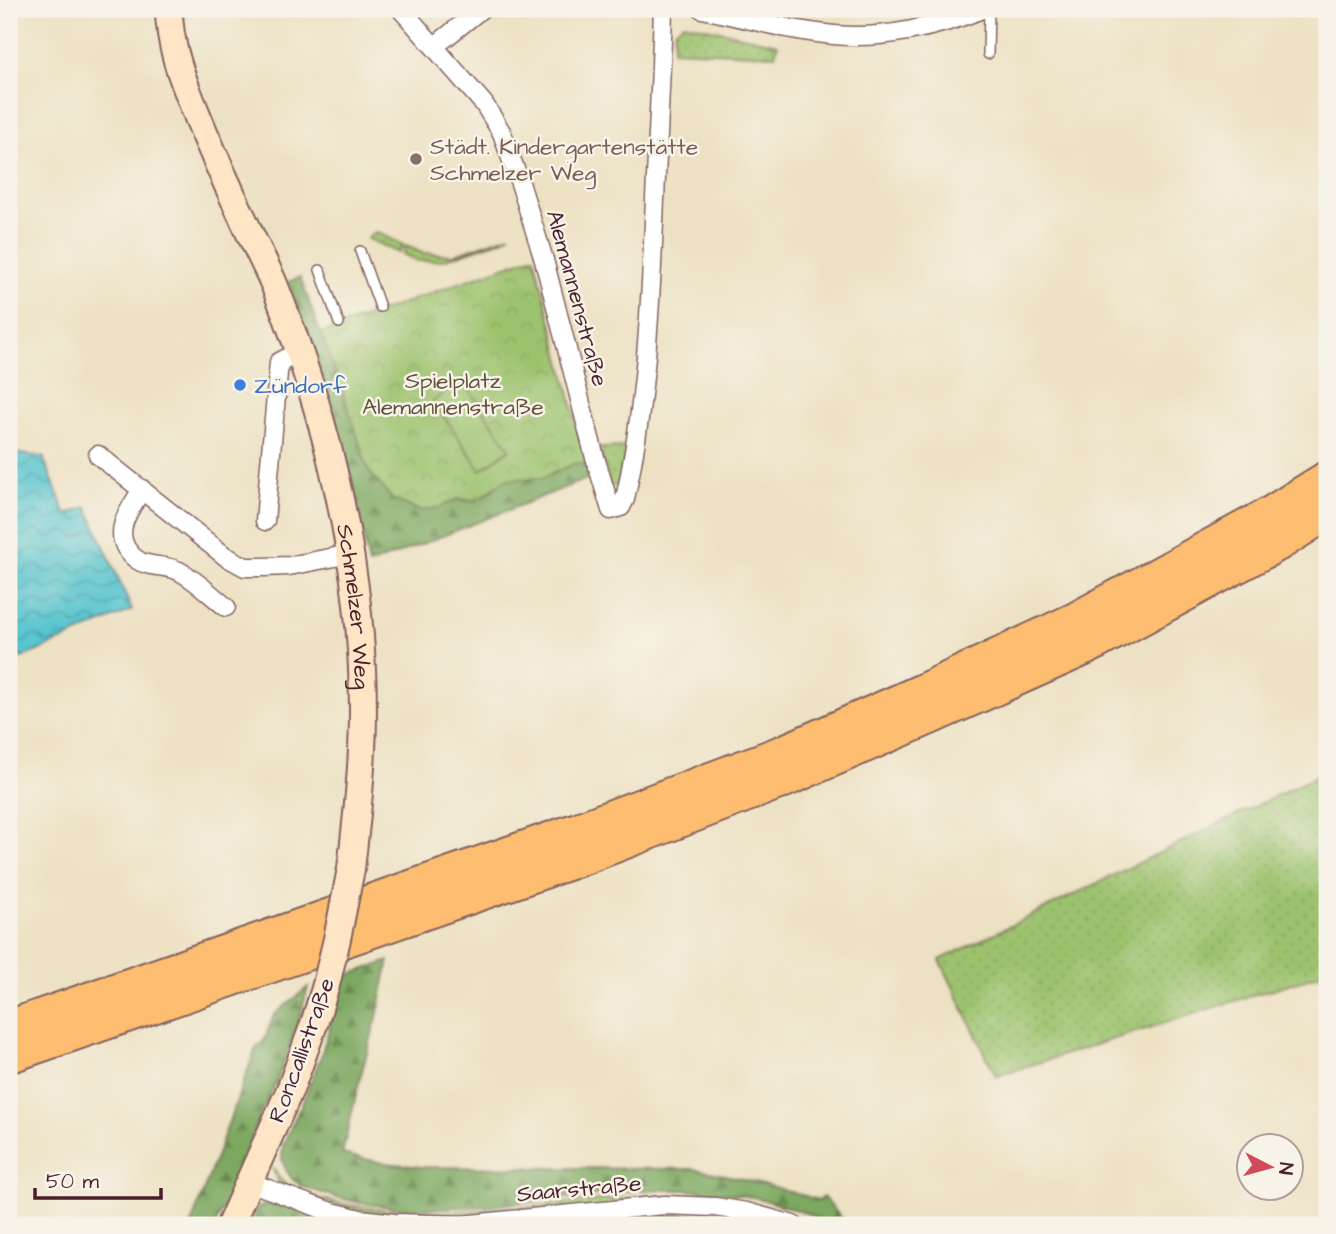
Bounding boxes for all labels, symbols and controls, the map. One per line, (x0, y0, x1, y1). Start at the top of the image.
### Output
place label: Städt. Kindergartenstätte Schmelzer Weg (430, 131, 698, 190)
marker: Städt. Kindergartenstätte Schmelzer Weg (408, 151, 424, 167)
street label: Alemannenstraße (538, 207, 616, 390)
park label: Spielplatz Alemannenstraße (362, 365, 544, 423)
place label: Zündorf (254, 370, 347, 402)
marker: Zündorf (232, 377, 248, 393)
street label: Schmelzer Weg (328, 521, 378, 690)
street label: Roncallistraße (261, 974, 343, 1127)
north arrow (1234, 1132, 1304, 1202)
scale bar (35, 1157, 161, 1201)
text: N (1271, 1161, 1299, 1176)
text: 50 m (46, 1167, 100, 1196)
street label: Saarstraße (515, 1168, 643, 1210)

